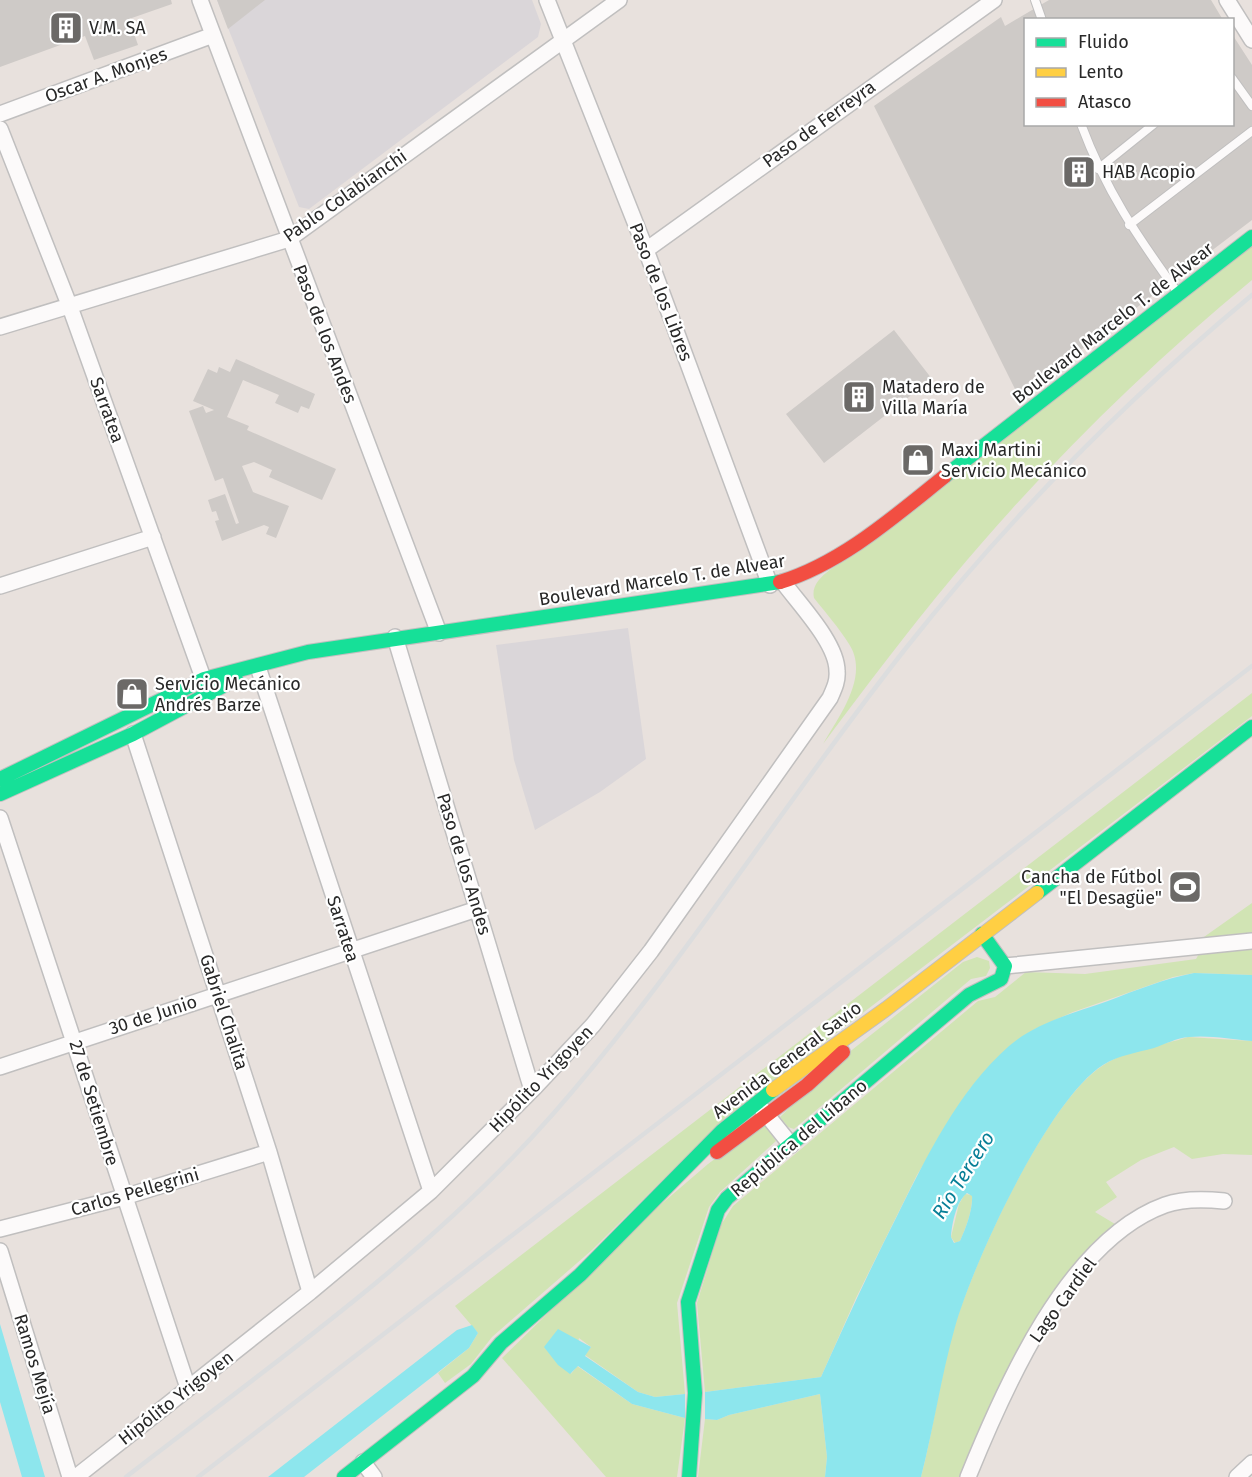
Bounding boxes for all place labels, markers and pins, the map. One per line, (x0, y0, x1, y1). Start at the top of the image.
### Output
building icon: V.M. SA (48, 10, 84, 46)
place label: V.M. SA (89, 17, 146, 39)
building icon: HAB Acopio (1061, 154, 1097, 190)
place label: HAB Acopio (1102, 161, 1196, 183)
place label: Matadero de Villa María (882, 376, 985, 419)
building icon: Matadero de Villa María (841, 379, 877, 415)
place label: Maxi Martini Servicio Mecánico (941, 439, 1087, 482)
shop icon: Maxi Martini Servicio Mecánico (900, 442, 936, 478)
place label: Servicio Mecánico Andrés Barze (155, 673, 301, 716)
shop icon: Servicio Mecánico Andrés Barze (114, 676, 150, 712)
place label: Cancha de Fútbol "El Desagüe" (1021, 866, 1162, 909)
sports icon: Cancha de Fútbol "El Desagüe" (1167, 869, 1203, 905)

